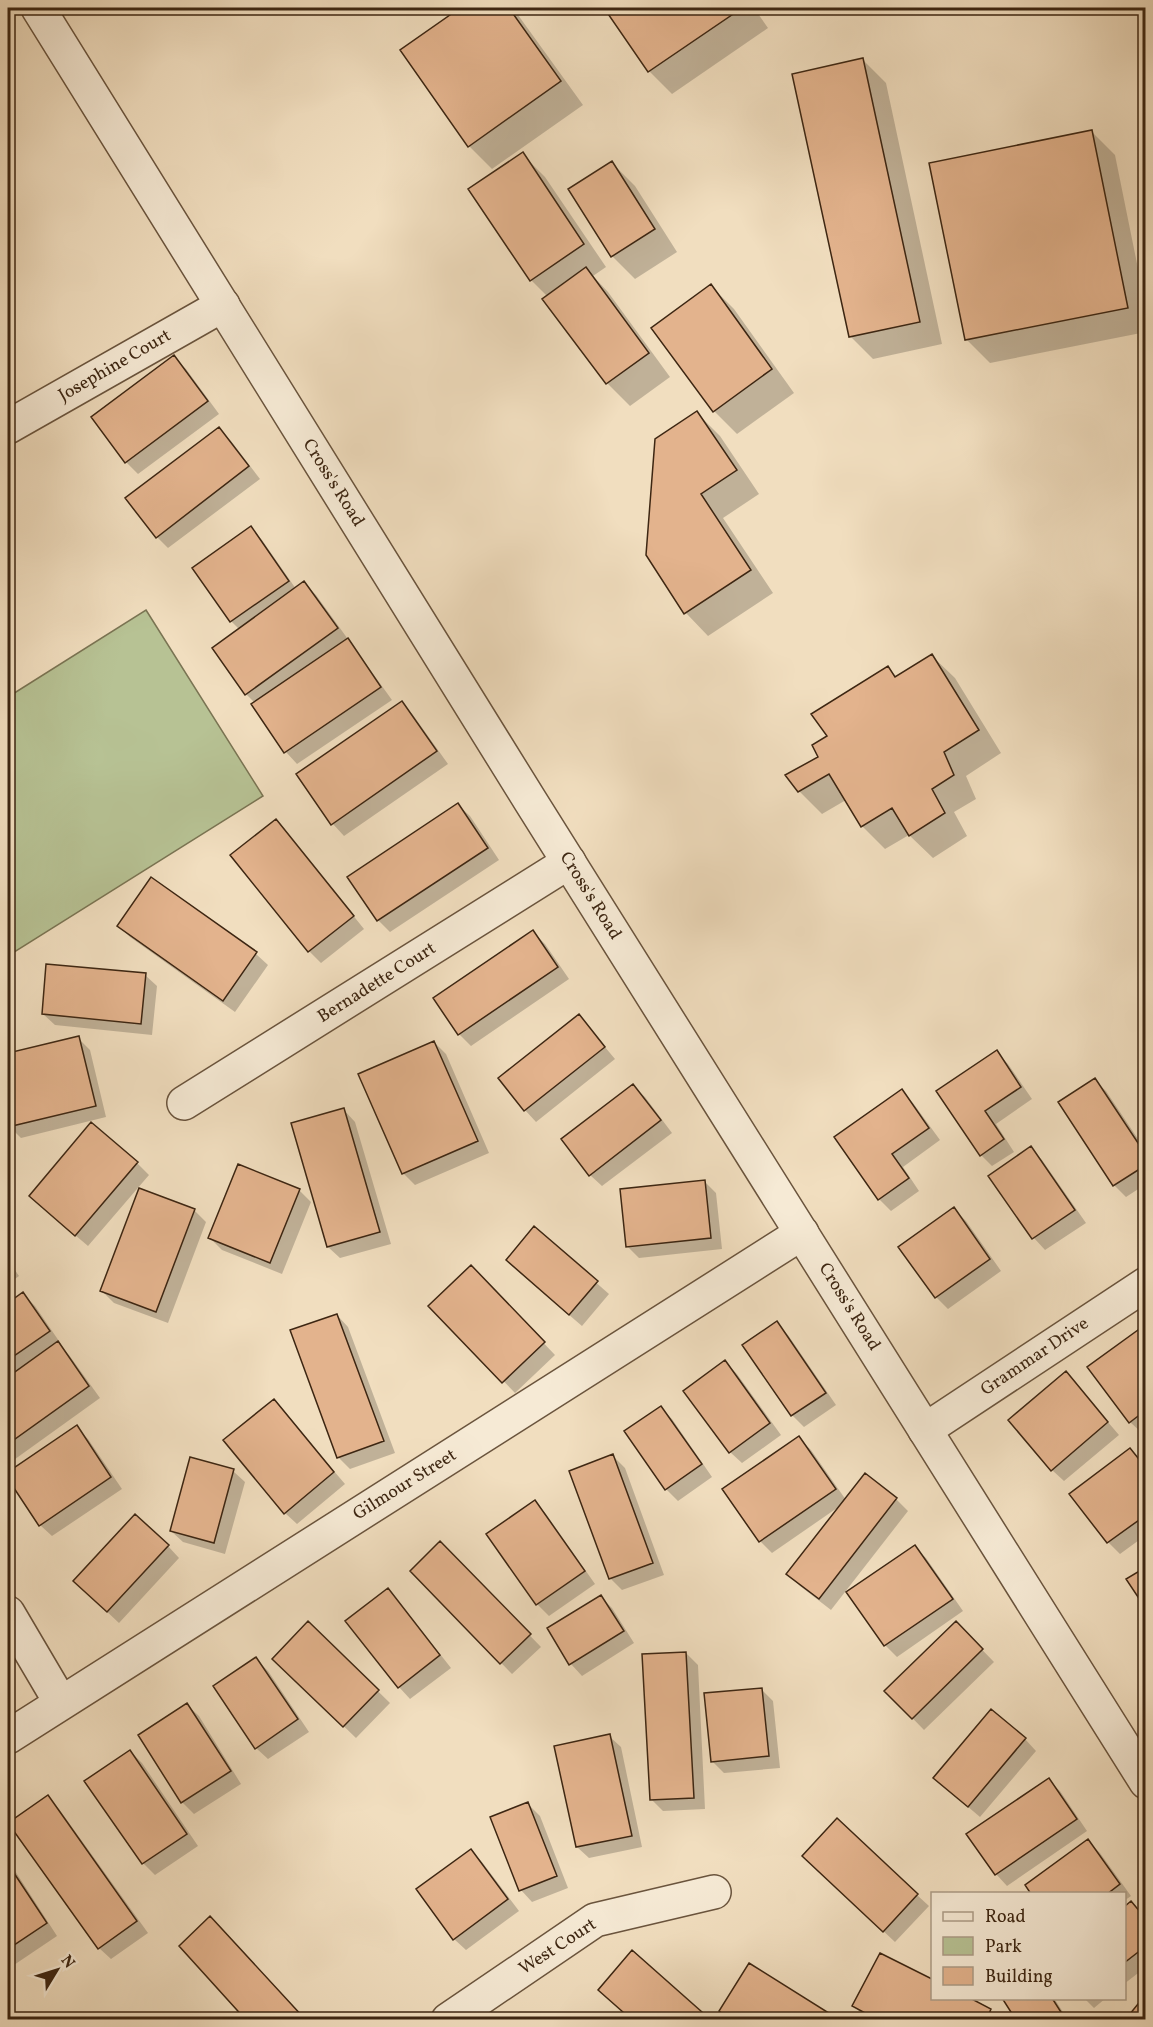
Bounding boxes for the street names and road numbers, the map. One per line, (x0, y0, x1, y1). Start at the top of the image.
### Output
street label: Josephine Court (54, 324, 176, 408)
street label: Cross's Road (296, 434, 370, 532)
street label: Cross's Road (553, 847, 627, 945)
street label: Bernadette Court (313, 937, 441, 1029)
street label: Cross's Road (812, 1258, 886, 1356)
street label: Grammar Drive (976, 1312, 1094, 1402)
street label: Gilmour Street (348, 1443, 462, 1527)
street label: West Court (514, 1913, 602, 1981)

